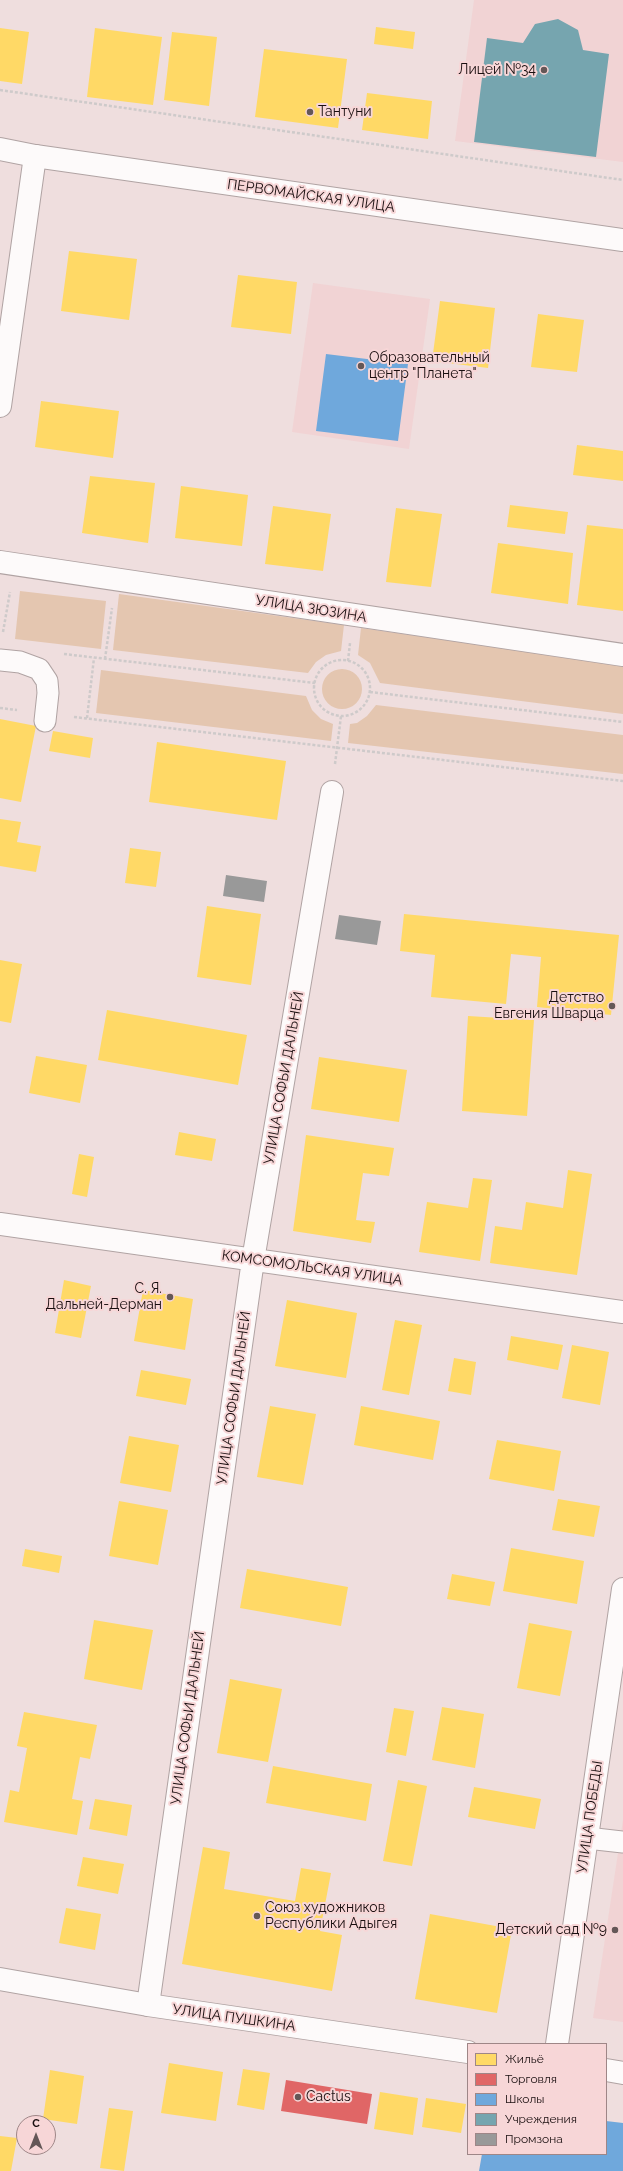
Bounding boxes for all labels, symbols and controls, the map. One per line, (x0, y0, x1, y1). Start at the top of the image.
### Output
place label: Лицей №34 (458, 62, 536, 78)
marker: Лицей №34 (539, 65, 549, 75)
place label: Тантуни (318, 104, 372, 120)
marker: Тантуни (305, 107, 315, 117)
street label: ПЕРВОМАЙСКАЯ УЛИЦА (226, 176, 396, 216)
place label: Образовательный центр "Планета" (369, 350, 490, 382)
marker: Образовательный центр "Планета" (356, 361, 366, 371)
street label: УЛИЦА ЗЮЗИНА (254, 592, 368, 626)
street label: УЛИЦА СОФЬИ ДАЛЬНЕЙ (261, 990, 307, 1166)
place label: Детство Евгения Шварца (494, 990, 604, 1022)
marker: Детство Евгения Шварца (607, 1001, 617, 1011)
street label: КОМСОМОЛЬСКАЯ УЛИЦА (221, 1247, 403, 1289)
place label: С. Я. Дальней-Дерман (46, 1281, 162, 1314)
marker: С. Я. Дальней-Дерман (165, 1292, 175, 1302)
street label: УЛИЦА СОФЬИ ДАЛЬНЕЙ (214, 1310, 254, 1486)
street label: УЛИЦА СОФЬИ ДАЛЬНЕЙ (168, 1630, 208, 1806)
street label: УЛИЦА ПОБЕДЫ (574, 1760, 606, 1874)
place label: Союз художников Республики Адыгея (265, 1900, 397, 1932)
marker: Союз художников Республики Адыгея (252, 1911, 262, 1921)
place label: Детский сад №9 (495, 1922, 607, 1938)
marker: Детский сад №9 (610, 1925, 620, 1935)
street label: УЛИЦА ПУШКИНА (171, 2001, 297, 2035)
legend (467, 2043, 607, 2155)
text: Жильё (505, 2052, 544, 2066)
text: Торговля (505, 2072, 557, 2086)
place label: Cactus (306, 2089, 351, 2105)
marker: Cactus (293, 2092, 303, 2102)
text: Школы (505, 2092, 544, 2106)
text: Учреждения (505, 2112, 577, 2126)
north arrow (16, 2115, 56, 2155)
text: С (32, 2117, 40, 2130)
text: Промзона (505, 2132, 563, 2146)

